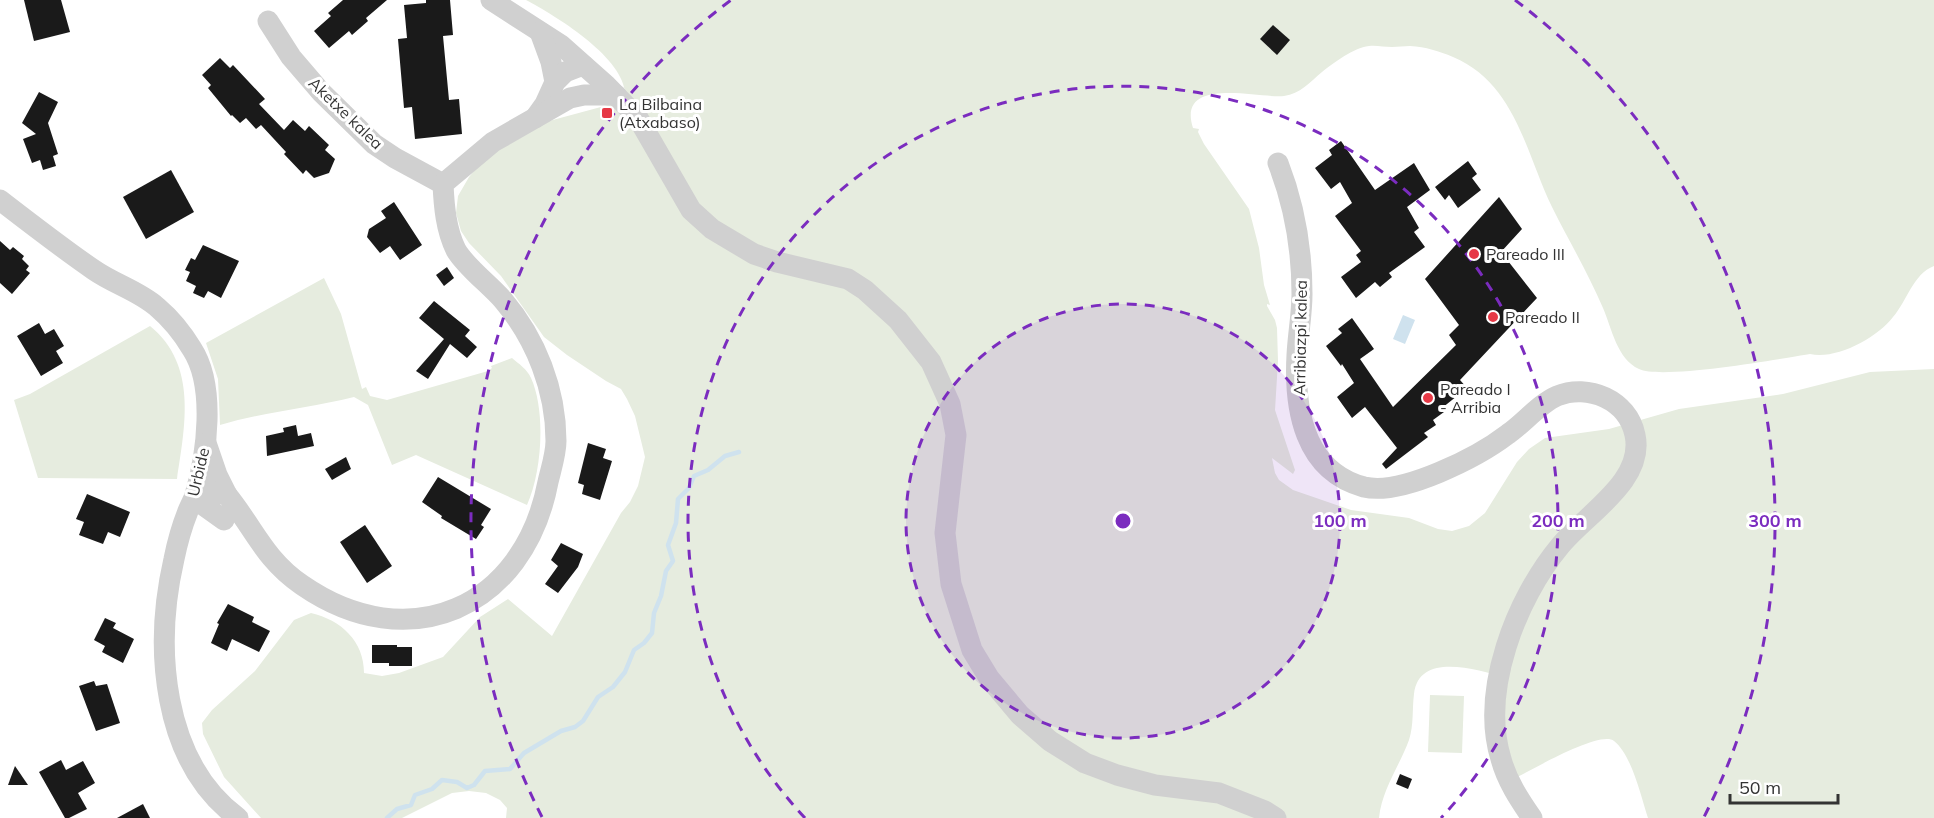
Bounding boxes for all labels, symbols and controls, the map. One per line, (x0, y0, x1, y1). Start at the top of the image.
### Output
street label: Aketxe kalea (305, 73, 387, 153)
place label: La Bilbaina (Atxabaso) (619, 94, 702, 132)
marker: La Bilbaina (Atxabaso) (600, 106, 614, 120)
place label: Pareado III (1486, 244, 1565, 264)
marker: Pareado III (1467, 247, 1481, 261)
street label: Arribiazpi kalea (1289, 280, 1311, 396)
place label: Pareado II (1505, 307, 1580, 327)
marker: Pareado II (1486, 310, 1500, 324)
place label: Pareado I - Arribia (1440, 379, 1511, 417)
marker: Pareado I - Arribia (1421, 391, 1435, 405)
street label: Urbide (183, 446, 213, 498)
text: 100 m (1313, 509, 1367, 532)
text: 200 m (1531, 509, 1585, 532)
text: 300 m (1748, 509, 1802, 532)
centre of rings (1113, 511, 1133, 531)
scale bar (1730, 767, 1838, 805)
text: 50 m (1739, 776, 1781, 799)

